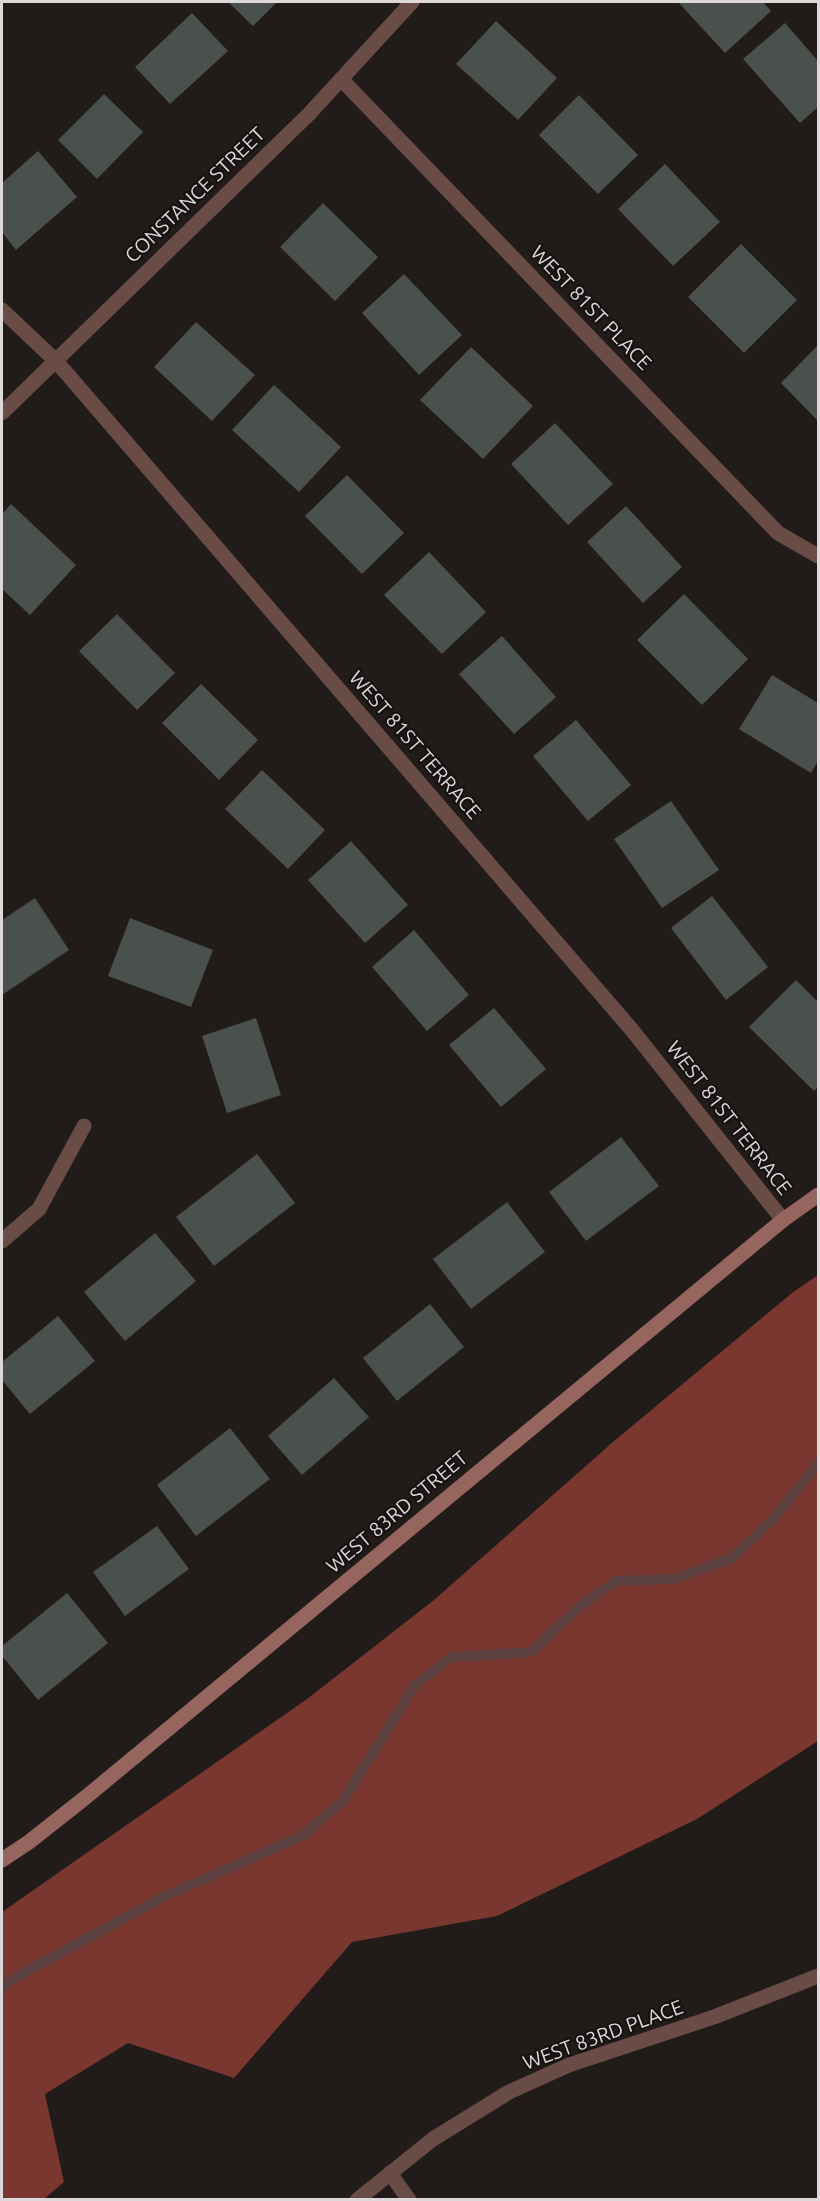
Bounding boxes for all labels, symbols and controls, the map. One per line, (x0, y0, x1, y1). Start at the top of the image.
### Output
street label: CONSTANCE STREET (120, 122, 270, 268)
street label: WEST 81ST PLACE (526, 241, 656, 375)
street label: WEST 81ST TERRACE (344, 666, 486, 824)
street label: WEST 81ST TERRACE (661, 1036, 797, 1200)
street label: WEST 83RD STREET (321, 1446, 473, 1578)
street label: WEST 83RD PLACE (520, 1995, 686, 2075)

